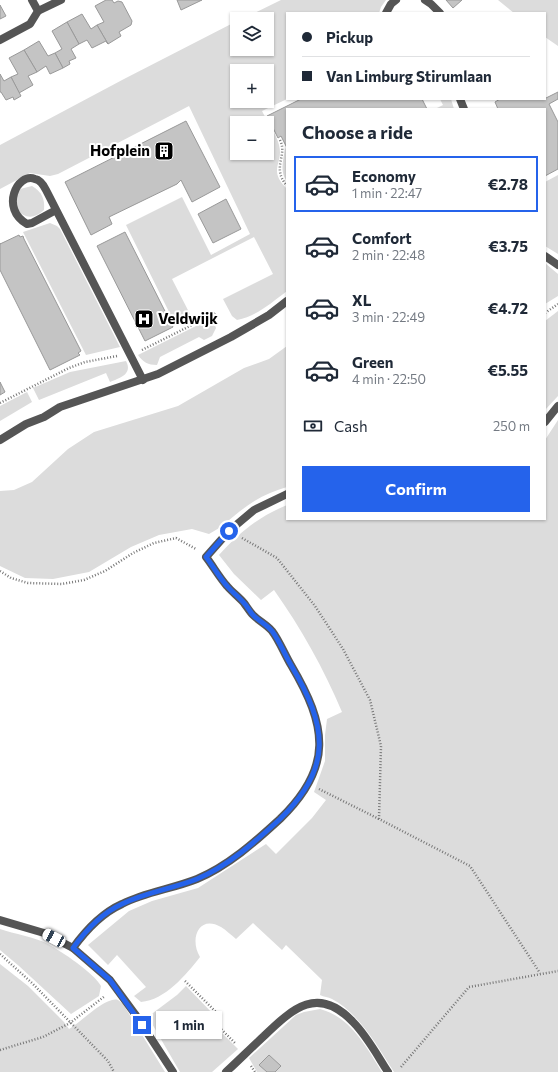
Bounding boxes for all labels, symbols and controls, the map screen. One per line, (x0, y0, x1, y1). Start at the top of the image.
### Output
map controls (230, 12, 274, 160)
button: layers (230, 12, 274, 56)
text: Pickup (326, 28, 373, 46)
button: + (230, 64, 274, 108)
text: Van Limburg Stirumlaan (326, 67, 492, 85)
button: − (230, 116, 274, 160)
text: Choose a ride (302, 121, 413, 143)
building icon: Hofplein (153, 140, 175, 162)
place label: Hofplein (90, 141, 150, 159)
icon: car (304, 166, 340, 202)
text: Economy (352, 167, 416, 185)
text: €2.78 (488, 175, 528, 193)
text: 1 min · 22:47 (352, 185, 422, 201)
icon: car (304, 228, 340, 264)
text: Comfort (352, 229, 412, 247)
text: €3.75 (488, 237, 528, 255)
text: 2 min · 22:48 (352, 247, 425, 263)
icon: car (304, 290, 340, 326)
text: XL (352, 291, 371, 309)
text: €4.72 (488, 299, 528, 317)
hospital icon: Veldwijk (133, 308, 155, 330)
place label: Veldwijk (158, 309, 218, 327)
text: 3 min · 22:49 (352, 309, 425, 325)
icon: car (304, 352, 340, 388)
text: Green (352, 353, 393, 371)
text: €5.55 (487, 361, 528, 379)
text: 4 min · 22:50 (352, 371, 426, 387)
icon: cash (302, 415, 324, 437)
text: Cash (334, 417, 368, 435)
text: 250 m (493, 418, 530, 434)
button: Confirm (302, 466, 530, 512)
route start (220, 522, 238, 540)
car (41, 927, 67, 949)
callout: 1 min (156, 1011, 222, 1039)
route end (133, 1016, 151, 1034)
text: 1 min (174, 1017, 204, 1033)

